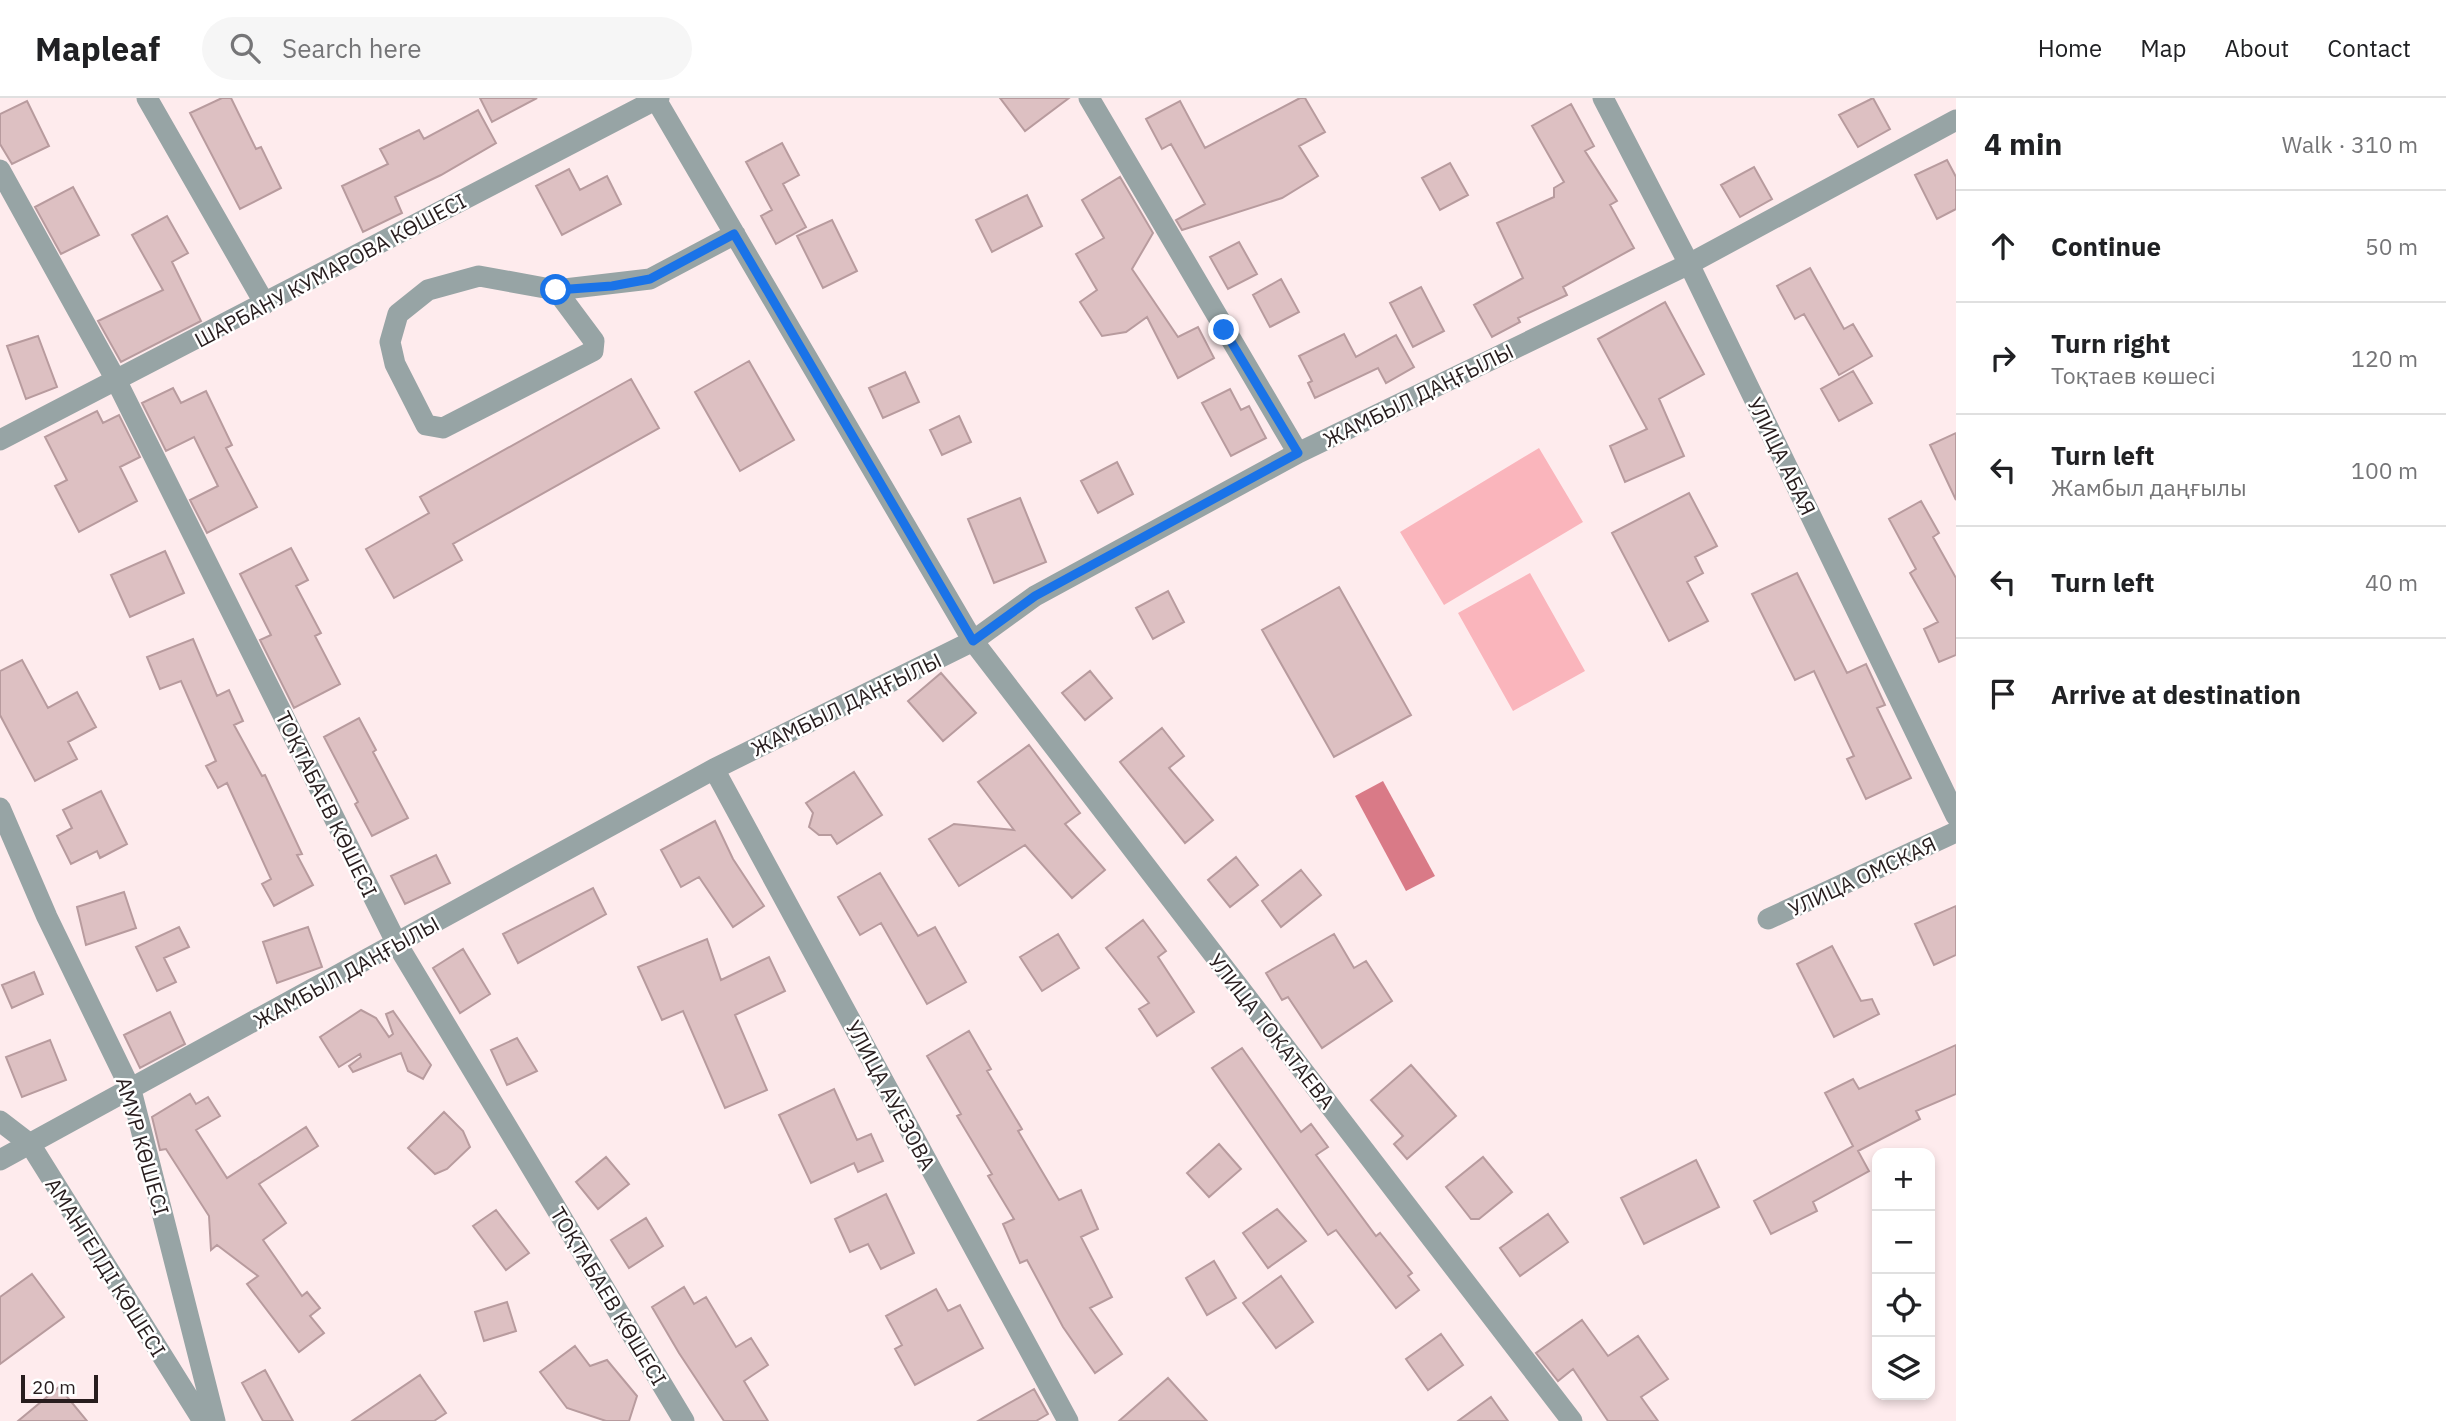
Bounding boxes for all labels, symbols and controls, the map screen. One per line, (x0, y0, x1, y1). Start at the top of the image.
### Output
search box (202, 17, 692, 80)
text: Mapleaf (35, 27, 160, 70)
icon: search (226, 29, 264, 67)
text: Search here (282, 31, 422, 65)
text: Home (2038, 32, 2102, 64)
text: Map (2140, 32, 2186, 64)
text: About (2224, 32, 2289, 64)
text: Contact (2327, 32, 2411, 64)
text: 4 min (1984, 124, 2062, 163)
text: Walk · 310 m (2282, 129, 2418, 159)
street label: ШАРБАНУ КУМАРОВА КӨШЕСІ (189, 186, 471, 354)
icon: ahead (1984, 227, 2022, 265)
text: Continue (2051, 229, 2161, 263)
text: 50 m (2365, 231, 2418, 261)
route start (540, 274, 571, 305)
route end (1208, 314, 1239, 345)
text: Turn right (2051, 326, 2170, 360)
street label: ЖАМБЫЛ ДАҢҒЫЛЫ (1318, 337, 1518, 453)
icon: right (1984, 339, 2022, 377)
text: 120 m (2351, 343, 2418, 373)
text: Тоқтаев көшесі (2051, 360, 2215, 390)
street label: УЛИЦА АБАЯ (1741, 392, 1823, 520)
text: Turn left (2051, 438, 2154, 472)
icon: left (1984, 451, 2022, 489)
text: 100 m (2351, 455, 2418, 485)
text: Жамбыл даңғылы (2051, 472, 2247, 502)
icon: left (1984, 563, 2022, 601)
text: Turn left (2051, 565, 2154, 599)
text: 40 m (2365, 567, 2418, 597)
street label: ЖАМБЫЛ ДАҢҒЫЛЫ (746, 646, 946, 762)
icon: arrive (1984, 675, 2022, 713)
text: Arrive at destination (2051, 677, 2301, 711)
street label: ТОҚТАБАЕВ КӨШЕСІ (270, 706, 384, 902)
street label: УЛИЦА ОМСКАЯ (1784, 829, 1940, 923)
street label: ЖАМБЫЛ ДАҢҒЫЛЫ (248, 909, 444, 1035)
street label: УЛИЦА ТОКАТАЕВА (1202, 947, 1342, 1115)
street label: УЛИЦА АУЕЗОВА (840, 1015, 942, 1175)
street label: АМУР КӨШЕСІ (110, 1074, 176, 1218)
map controls (1872, 1148, 1935, 1400)
button: + (1872, 1148, 1935, 1211)
street label: АМАНГЕЛДІ КӨШЕСІ (39, 1172, 173, 1362)
street label: ТОҚТАБАЕВ КӨШЕСІ (544, 1201, 674, 1391)
button: − (1872, 1211, 1935, 1274)
button: locate (1872, 1274, 1935, 1337)
button: layers (1872, 1337, 1935, 1400)
scale bar (21, 1372, 98, 1404)
text: 20 m (32, 1375, 76, 1399)

